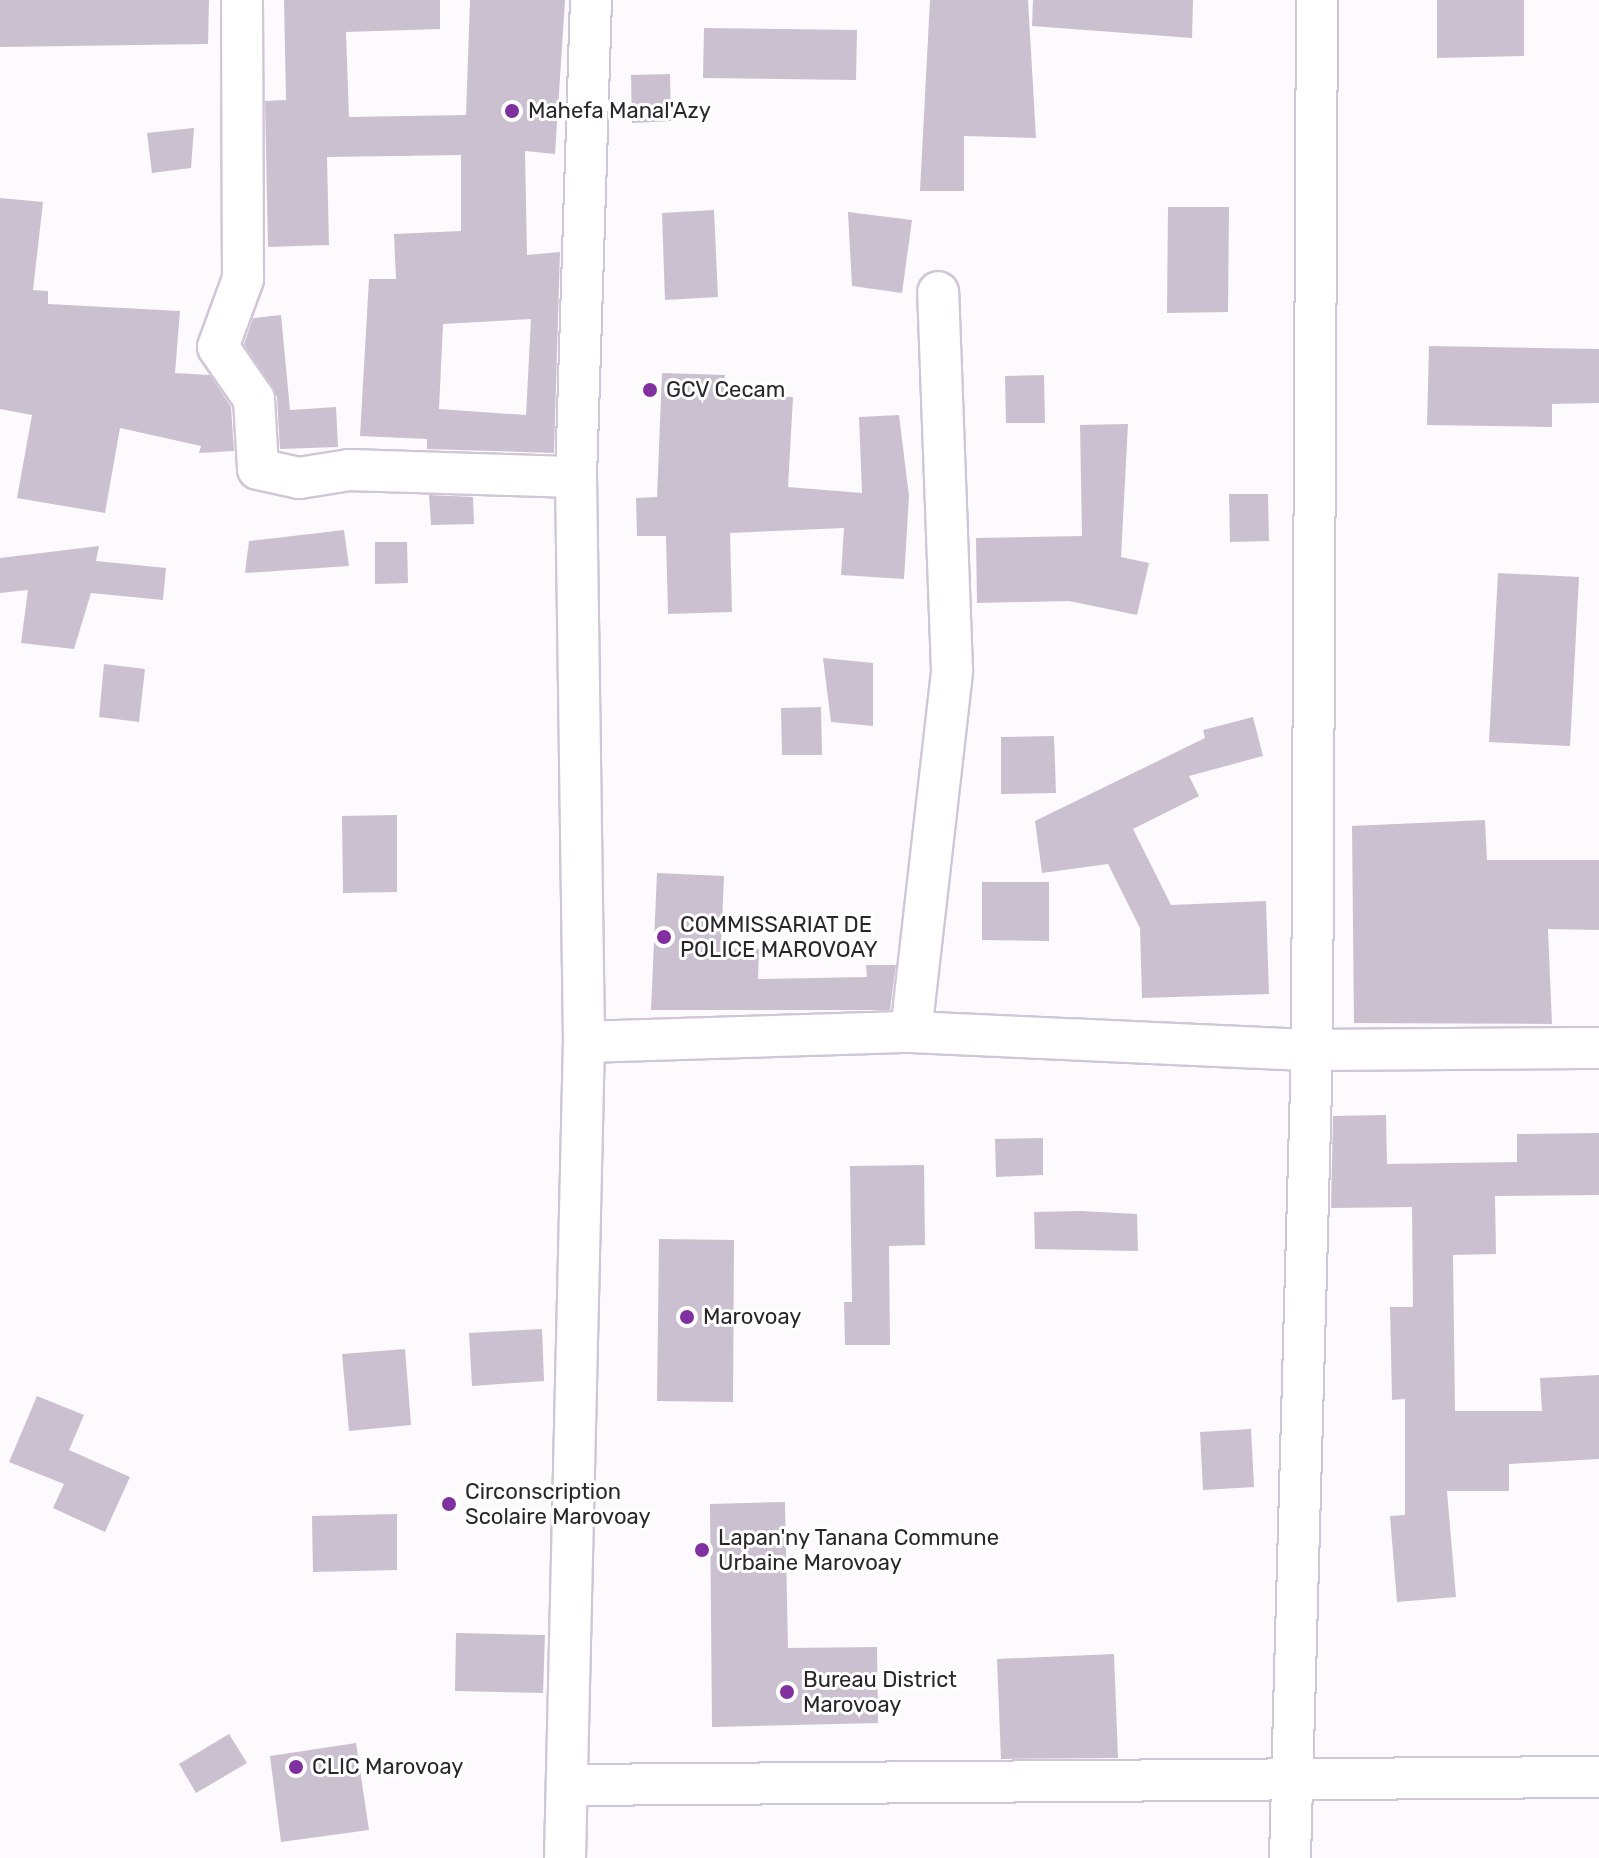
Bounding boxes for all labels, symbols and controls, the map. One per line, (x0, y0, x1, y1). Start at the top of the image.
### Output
place label: Mahefa Manal'Azy (528, 98, 711, 124)
marker: Mahefa Manal'Azy (503, 102, 521, 120)
place label: GCV Cecam (666, 377, 786, 403)
marker: GCV Cecam (641, 381, 659, 399)
place label: COMMISSARIAT DE POLICE MAROVOAY (680, 911, 878, 962)
marker: COMMISSARIAT DE POLICE MAROVOAY (655, 928, 673, 946)
place label: Marovoay (703, 1304, 801, 1330)
marker: Marovoay (678, 1308, 696, 1326)
place label: Circonscription Scolaire Marovoay (465, 1478, 651, 1530)
marker: Circonscription Scolaire Marovoay (440, 1495, 458, 1513)
place label: Lapan'ny Tanana Commune Urbaine Marovoay (718, 1524, 1000, 1576)
marker: Lapan'ny Tanana Commune Urbaine Marovoay (693, 1541, 711, 1559)
place label: Bureau District Marovoay (803, 1666, 957, 1718)
marker: Bureau District Marovoay (778, 1683, 796, 1701)
place label: CLIC Marovoay (312, 1754, 464, 1780)
marker: CLIC Marovoay (287, 1758, 305, 1776)

